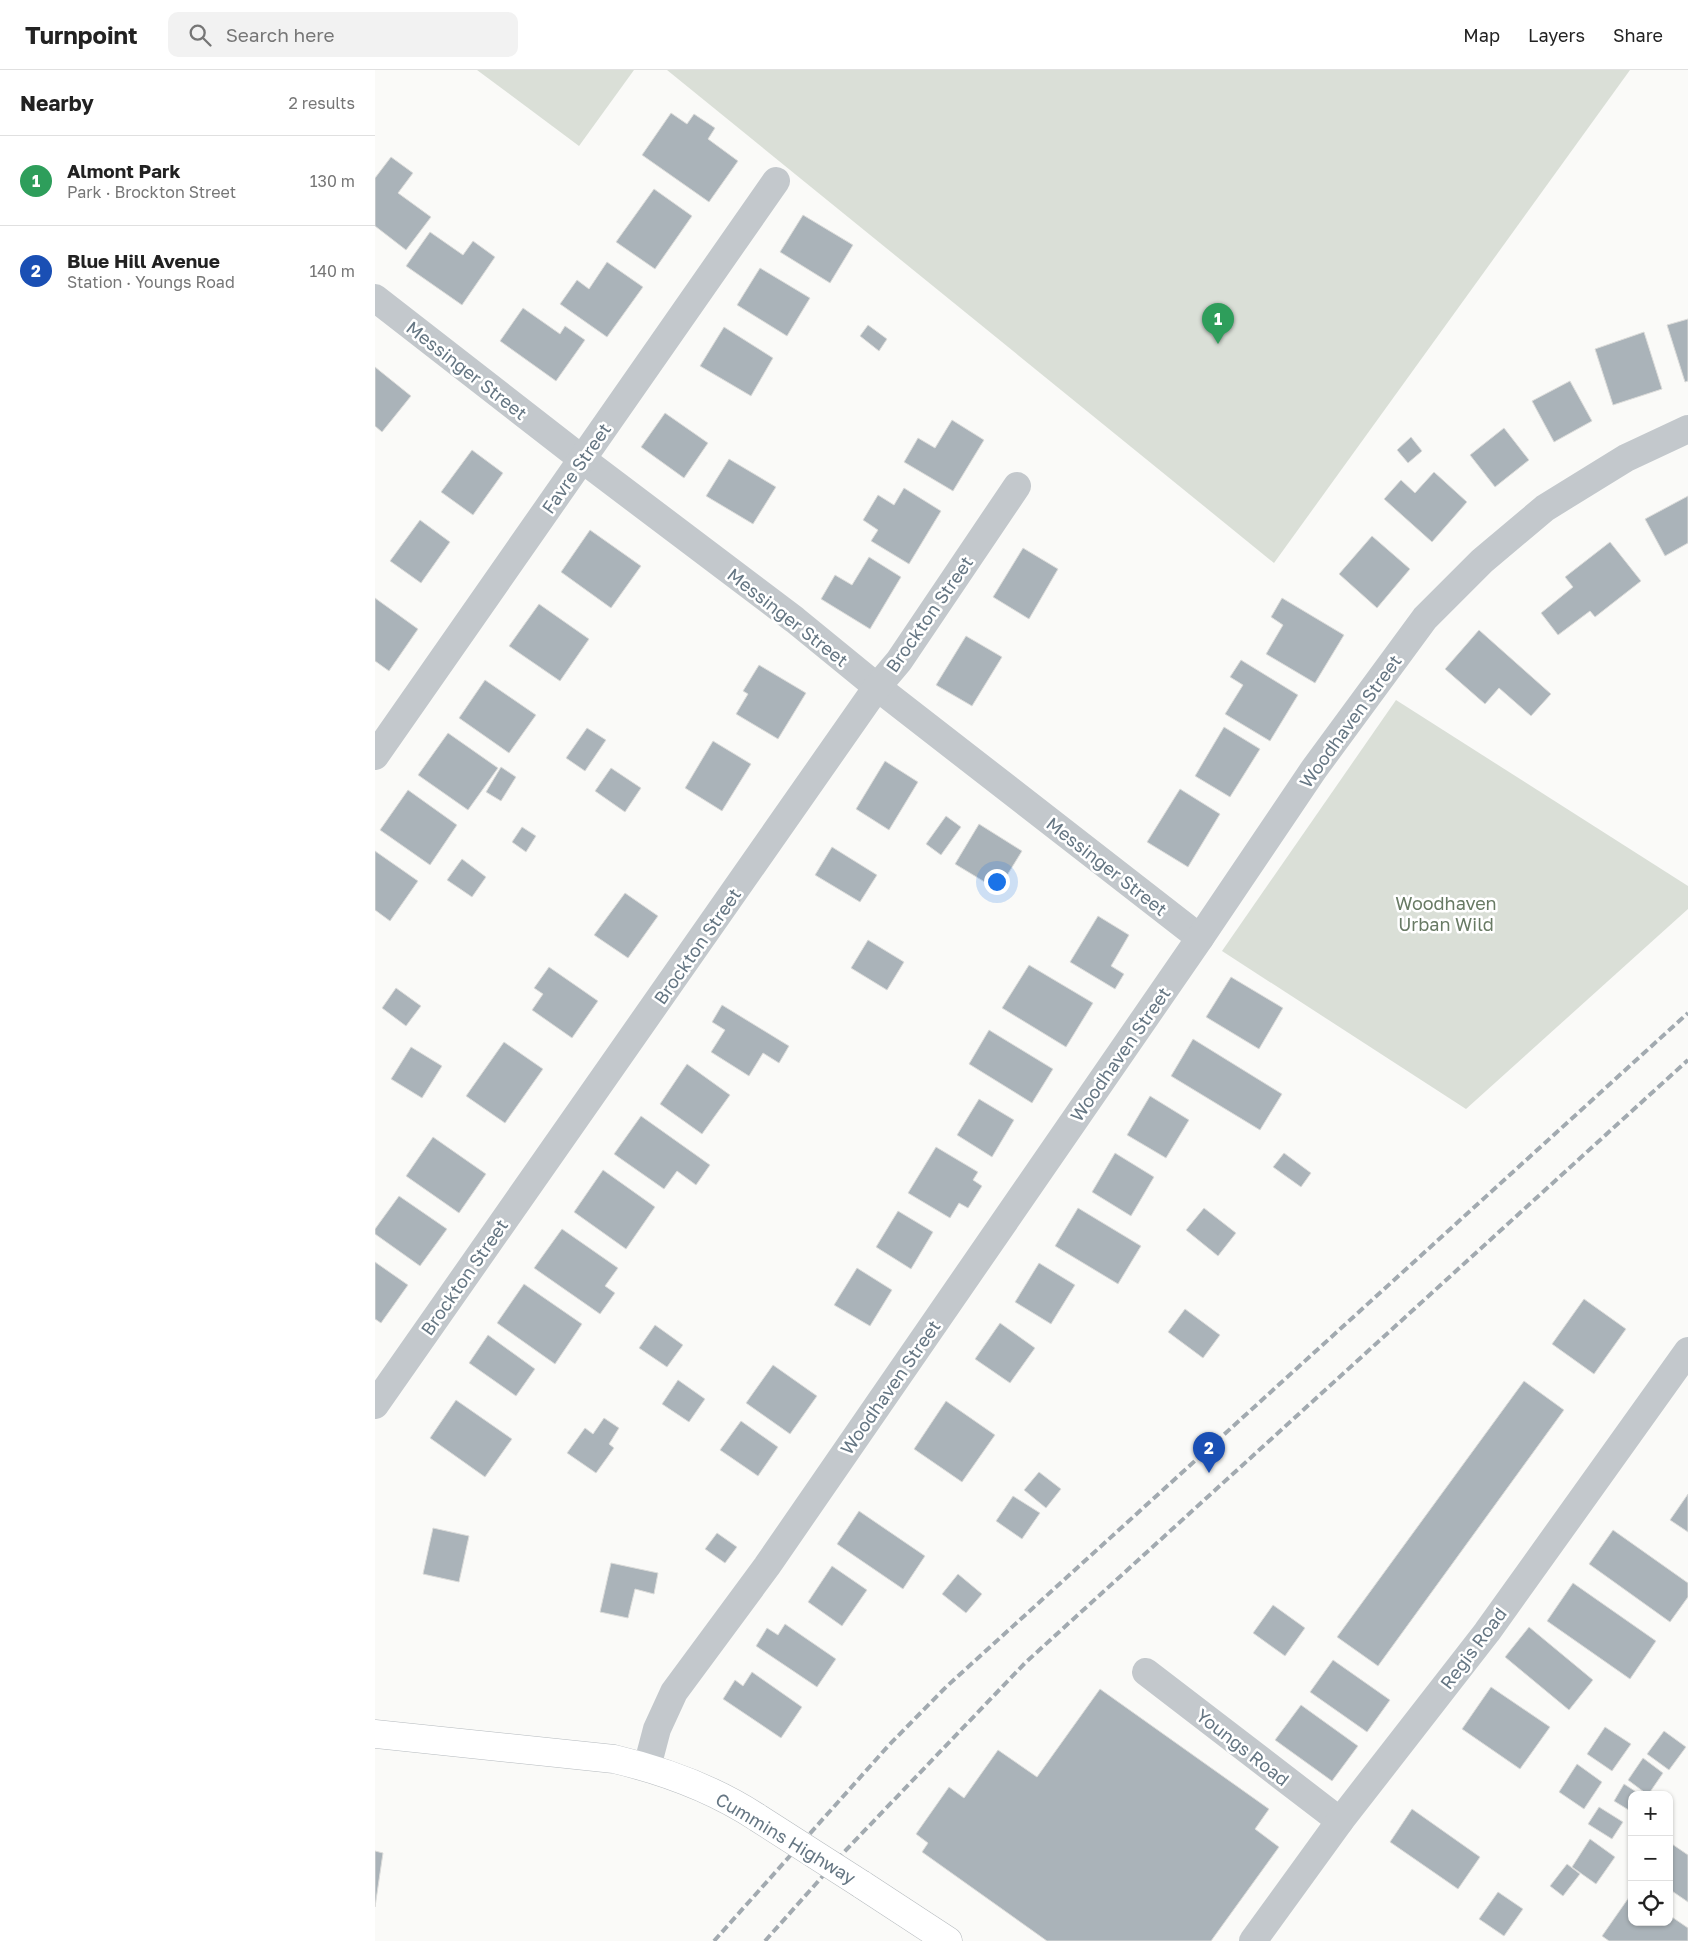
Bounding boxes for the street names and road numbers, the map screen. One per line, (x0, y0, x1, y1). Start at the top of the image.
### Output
street label: Messinger Street (402, 316, 532, 424)
street label: Favre Street (537, 419, 615, 517)
street label: Brockton Street (881, 552, 977, 676)
street label: Messinger Street (723, 563, 853, 671)
street label: Woodhaven Street (1294, 650, 1406, 792)
street label: Messinger Street (1042, 812, 1172, 920)
street label: Brockton Street (649, 884, 745, 1008)
street label: Woodhaven Street (1065, 983, 1175, 1125)
street label: Brockton Street (416, 1215, 512, 1339)
street label: Woodhaven Street (835, 1316, 945, 1458)
street label: Regis Road (1435, 1603, 1511, 1693)
street label: Youngs Road (1192, 1704, 1294, 1790)
street label: Cummins Highway (712, 1787, 860, 1889)

